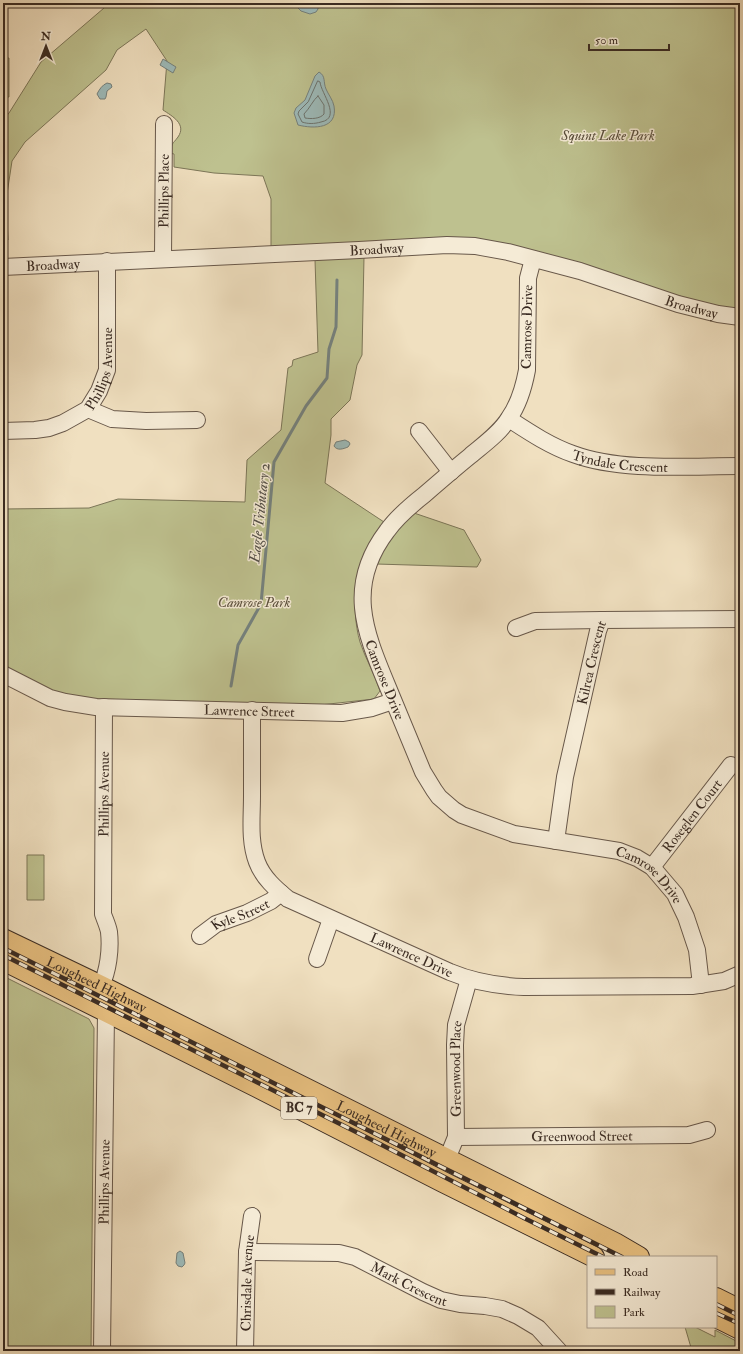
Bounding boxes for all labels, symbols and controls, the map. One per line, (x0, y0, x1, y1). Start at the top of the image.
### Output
north arrow (26, 26, 66, 66)
scale bar (589, 26, 669, 52)
text: N (40, 30, 52, 43)
text: 50 m (595, 33, 619, 48)
park label: Squint Lake Park (560, 127, 655, 144)
street label: Phillips Place (155, 154, 173, 228)
street label: Broadway (349, 239, 405, 259)
street label: Broadway (26, 255, 81, 274)
street label: Camrose Drive (518, 285, 536, 369)
street label: Broadway (663, 292, 721, 323)
street label: Phillips Avenue (81, 327, 116, 413)
street label: Tyndale Crescent (570, 446, 668, 475)
water label: Eagle Tributary 2 (245, 462, 275, 565)
park label: Camrose Park (218, 594, 291, 611)
street label: Kilrea Crescent (573, 618, 610, 706)
street label: Camrose Drive (362, 638, 409, 722)
street label: Lawrence Street (204, 701, 295, 720)
street label: Phillips Avenue (95, 751, 113, 837)
street label: Roseglen Court (658, 775, 726, 856)
street label: Camrose Drive (613, 842, 687, 906)
street label: Kyle Street (207, 895, 273, 934)
street label: Lawrence Drive (367, 929, 456, 981)
street label: Lougheed Highway (44, 953, 150, 1017)
street label: Greenwood Place (446, 1018, 465, 1117)
road number: BC 7 (281, 1097, 317, 1119)
street label: Lougheed Highway (334, 1097, 440, 1162)
street label: Greenwood Street (531, 1127, 633, 1145)
street label: Phillips Avenue (95, 1139, 113, 1225)
street label: Chrisdale Avenue (237, 1233, 258, 1332)
legend (587, 1256, 717, 1328)
street label: Mark Crescent (368, 1258, 449, 1310)
text: Road (623, 1265, 648, 1280)
text: Railway (623, 1285, 661, 1300)
text: Park (623, 1305, 645, 1320)

